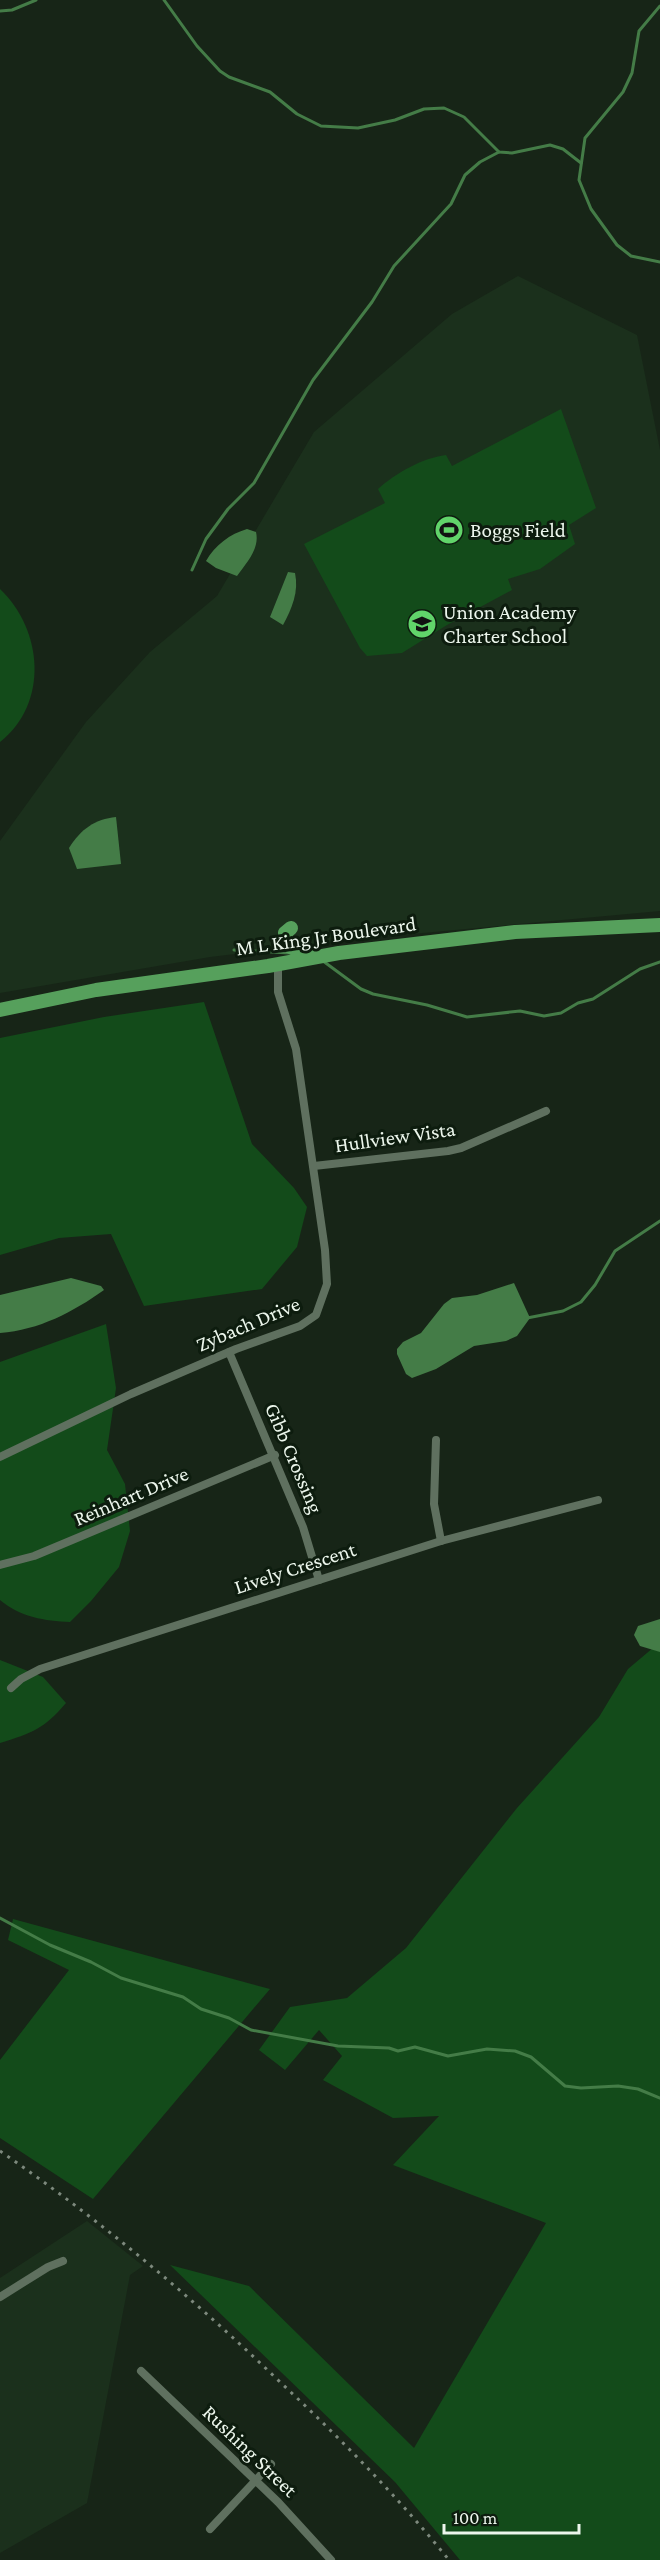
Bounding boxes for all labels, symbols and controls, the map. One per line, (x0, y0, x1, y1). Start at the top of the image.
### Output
sports icon: Boggs Field (433, 514, 465, 546)
place label: Boggs Field (470, 518, 566, 542)
place label: Union Academy Charter School (443, 600, 577, 648)
school or university icon: Union Academy Charter School (406, 608, 438, 640)
street label: M L King Jr Boulevard (234, 911, 418, 961)
street label: Hullview Vista (333, 1117, 457, 1157)
street label: Zybach Drive (193, 1291, 303, 1357)
street label: Gibb Crossing (260, 1399, 328, 1517)
street label: Reinhart Drive (70, 1461, 192, 1531)
street label: Lively Crescent (231, 1537, 360, 1599)
street label: Rushing Street (198, 2400, 303, 2503)
scale bar (444, 2497, 579, 2535)
text: 100 m (453, 2508, 498, 2528)

